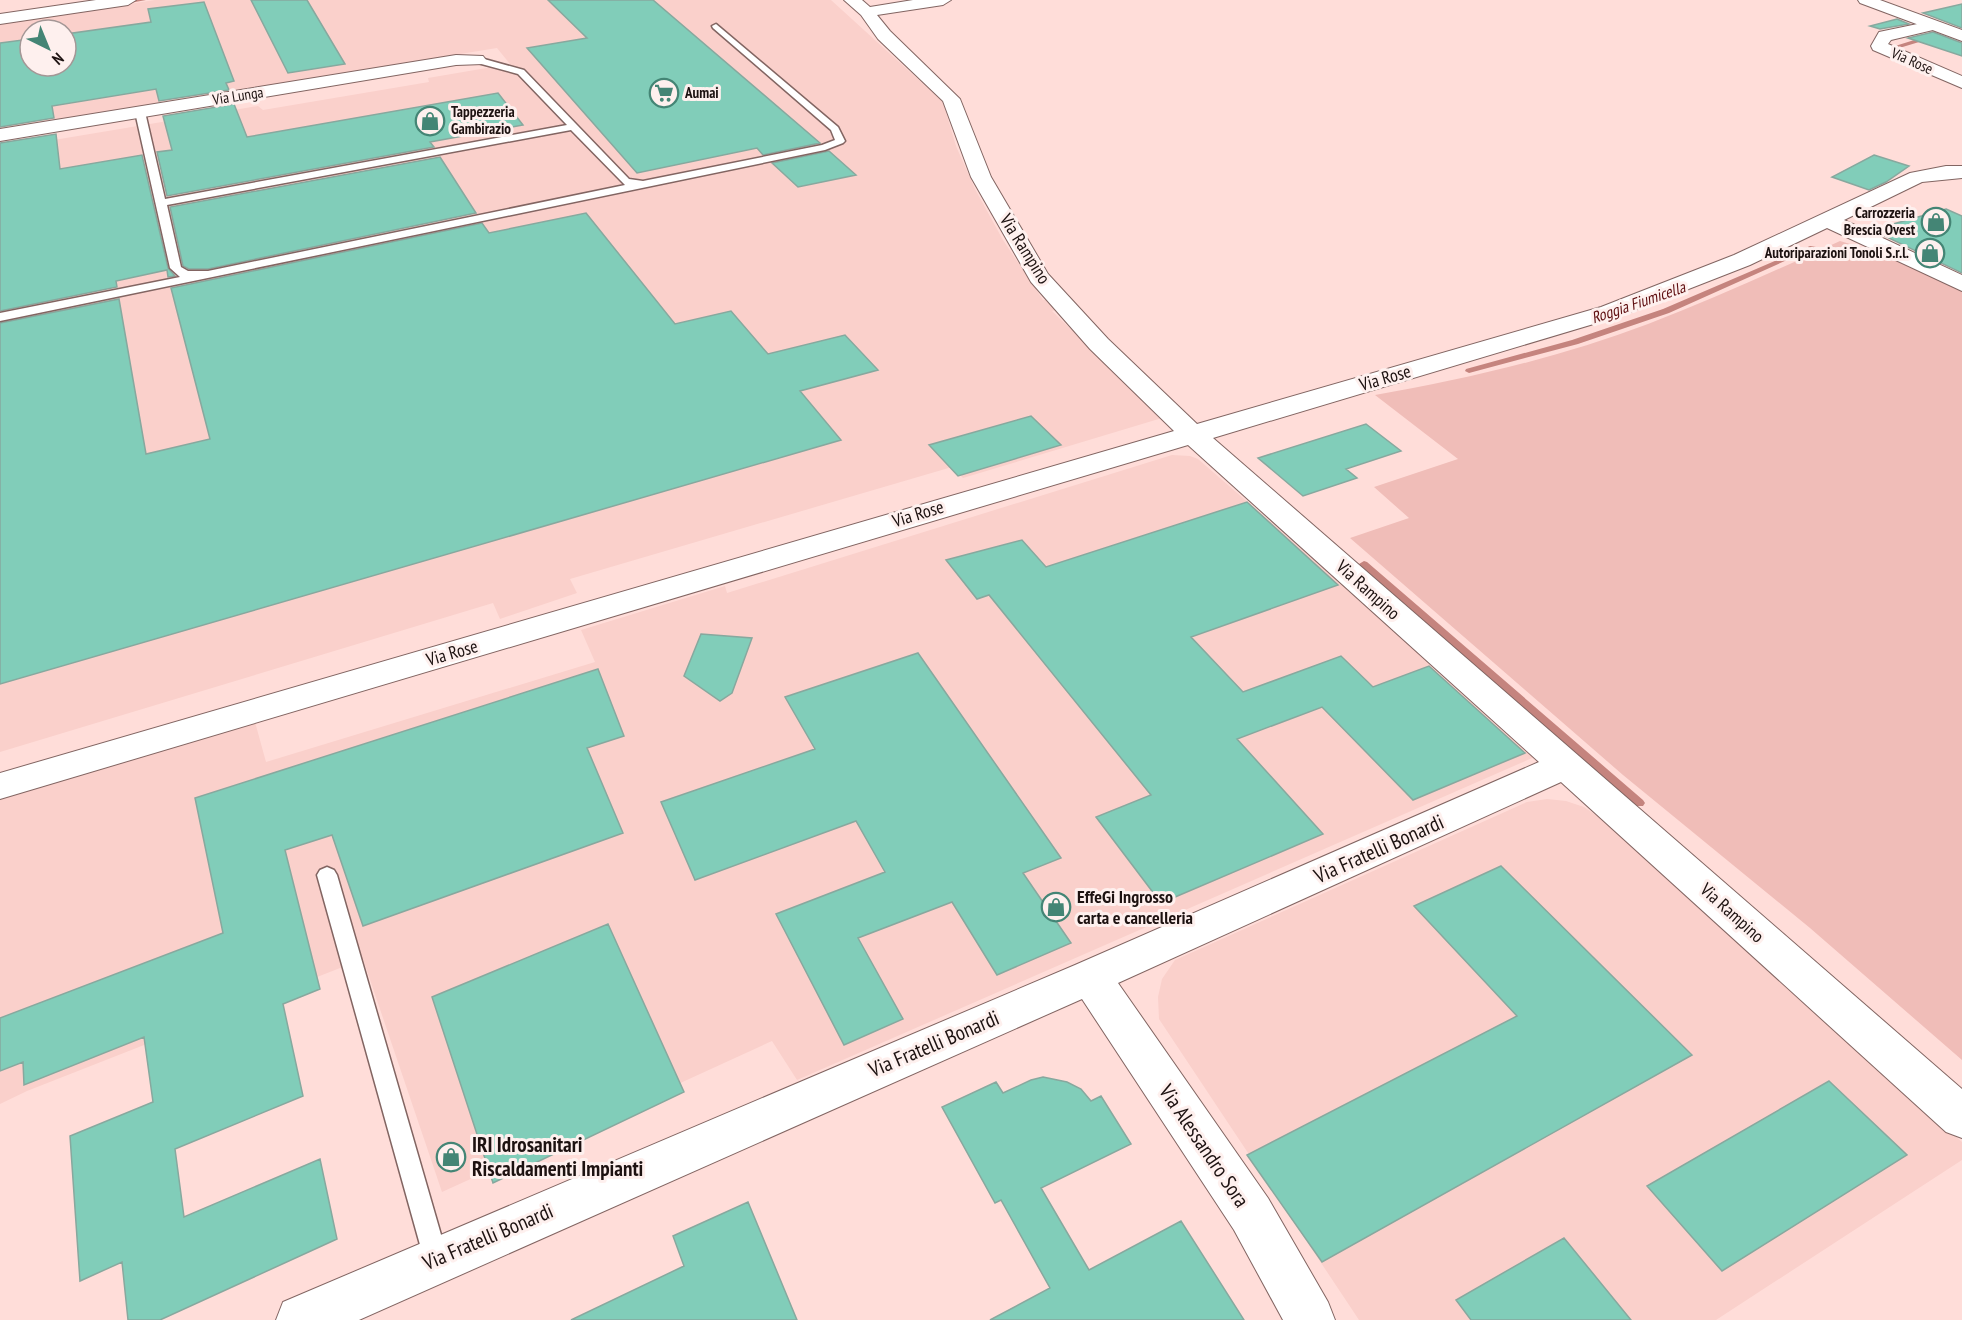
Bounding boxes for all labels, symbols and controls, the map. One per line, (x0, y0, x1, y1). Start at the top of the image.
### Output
north arrow (18, 18, 78, 78)
street label: Via Rose (1887, 43, 1936, 78)
text: N (48, 49, 68, 69)
supermarket icon: Aumai (648, 77, 680, 109)
street label: Via Lunga (210, 82, 265, 109)
place label: Aumai (684, 83, 719, 102)
place label: Tappezzeria Gambirazio (451, 102, 515, 138)
shop icon: Tappezzeria Gambirazio (414, 105, 446, 137)
place label: Carrozzeria Brescia Ovest (1844, 203, 1916, 239)
shop icon: Carrozzeria Brescia Ovest (1920, 206, 1952, 238)
street label: Via Rampino (994, 209, 1056, 288)
shop icon: Autoriparazioni Tonoli S.r.l. (1914, 237, 1946, 269)
place label: Autoriparazioni Tonoli S.r.l. (1764, 243, 1909, 262)
water label: Roggia Fiumicella (1588, 276, 1689, 327)
street label: Via Rose (1355, 359, 1413, 396)
street label: Via Rose (888, 495, 946, 532)
street label: Via Rampino (1331, 554, 1405, 624)
street label: Via Rose (422, 634, 480, 671)
street label: Via Fratelli Bonardi (1309, 808, 1448, 890)
street label: Via Rampino (1695, 877, 1769, 947)
place label: EffeGi Ingrosso carta e cancelleria (1077, 885, 1193, 929)
shop icon: EffeGi Ingrosso carta e cancelleria (1040, 891, 1072, 923)
street label: Via Fratelli Bonardi (864, 1004, 1003, 1084)
street label: Via Alessandro Sora (1153, 1078, 1255, 1212)
place label: IRI Idrosanitari Riscaldamenti Impianti (472, 1131, 643, 1182)
shop icon: IRI Idrosanitari Riscaldamenti Impianti (435, 1141, 467, 1173)
street label: Via Fratelli Bonardi (418, 1197, 557, 1277)

